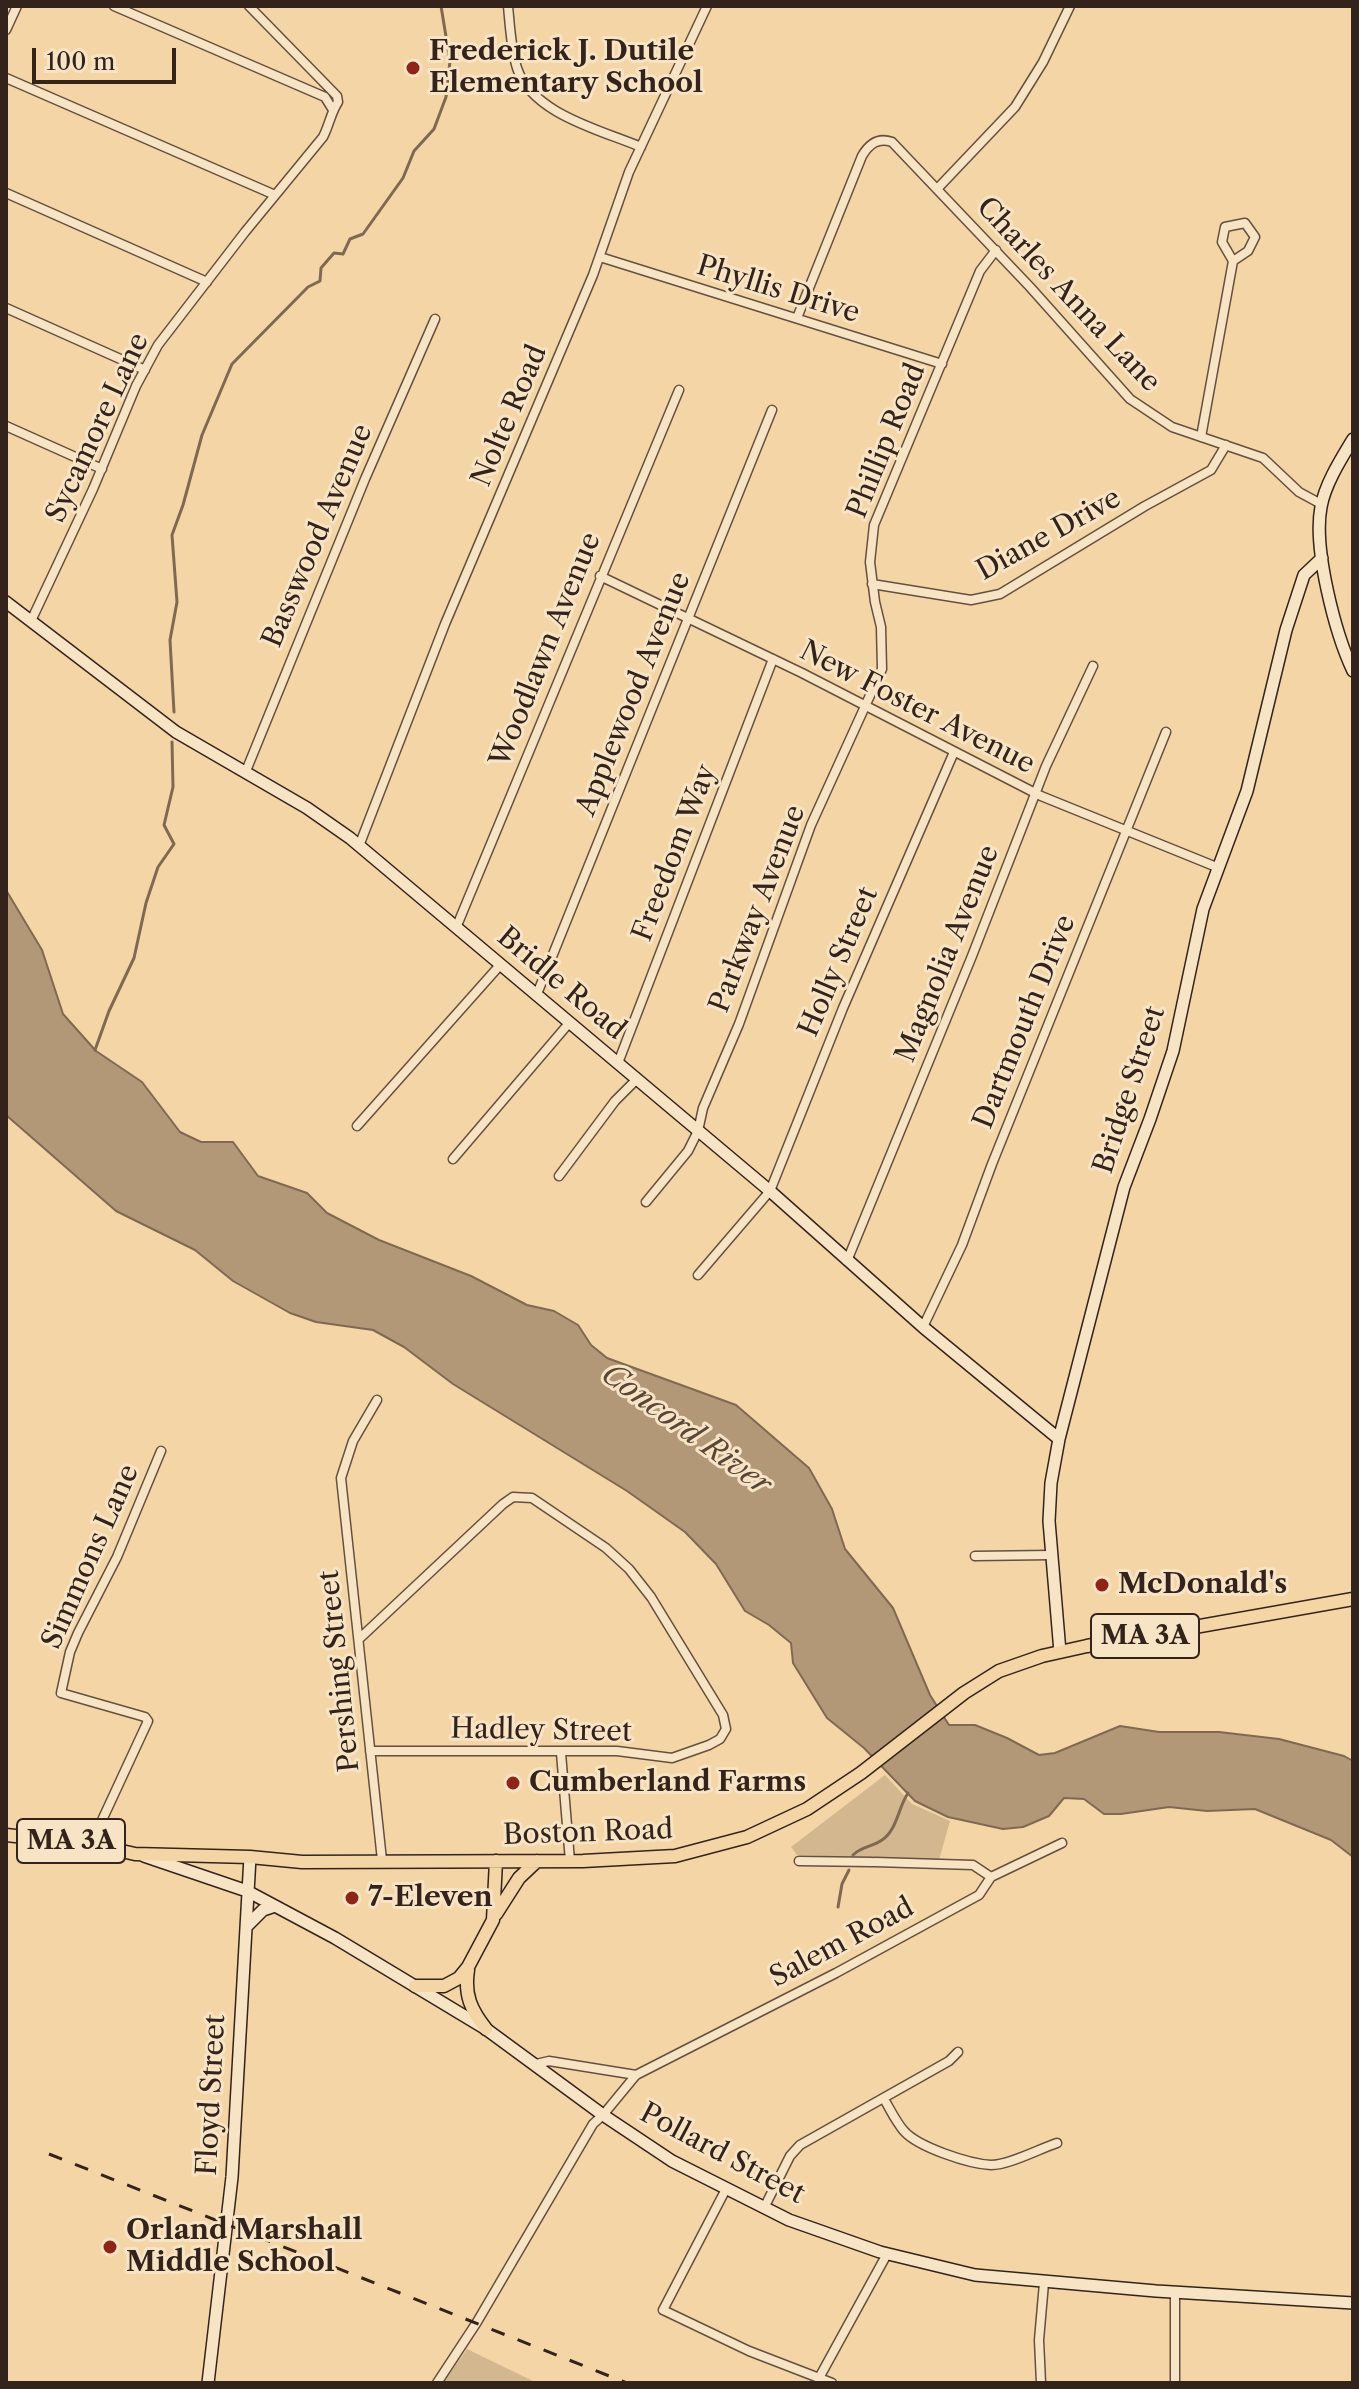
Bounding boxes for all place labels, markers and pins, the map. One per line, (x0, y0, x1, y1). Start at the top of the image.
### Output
place label: Frederick J. Dutile Elementary School (429, 35, 703, 101)
marker: Frederick J. Dutile Elementary School (404, 59, 422, 77)
place label: McDonald's (1118, 1568, 1287, 1602)
marker: McDonald's (1093, 1576, 1111, 1594)
place label: Cumberland Farms (529, 1766, 806, 1800)
marker: Cumberland Farms (504, 1774, 522, 1792)
place label: 7-Eleven (368, 1881, 493, 1915)
marker: 7-Eleven (343, 1889, 361, 1907)
place label: Orland Marshall Middle School (126, 2214, 362, 2280)
marker: Orland Marshall Middle School (101, 2238, 119, 2256)

